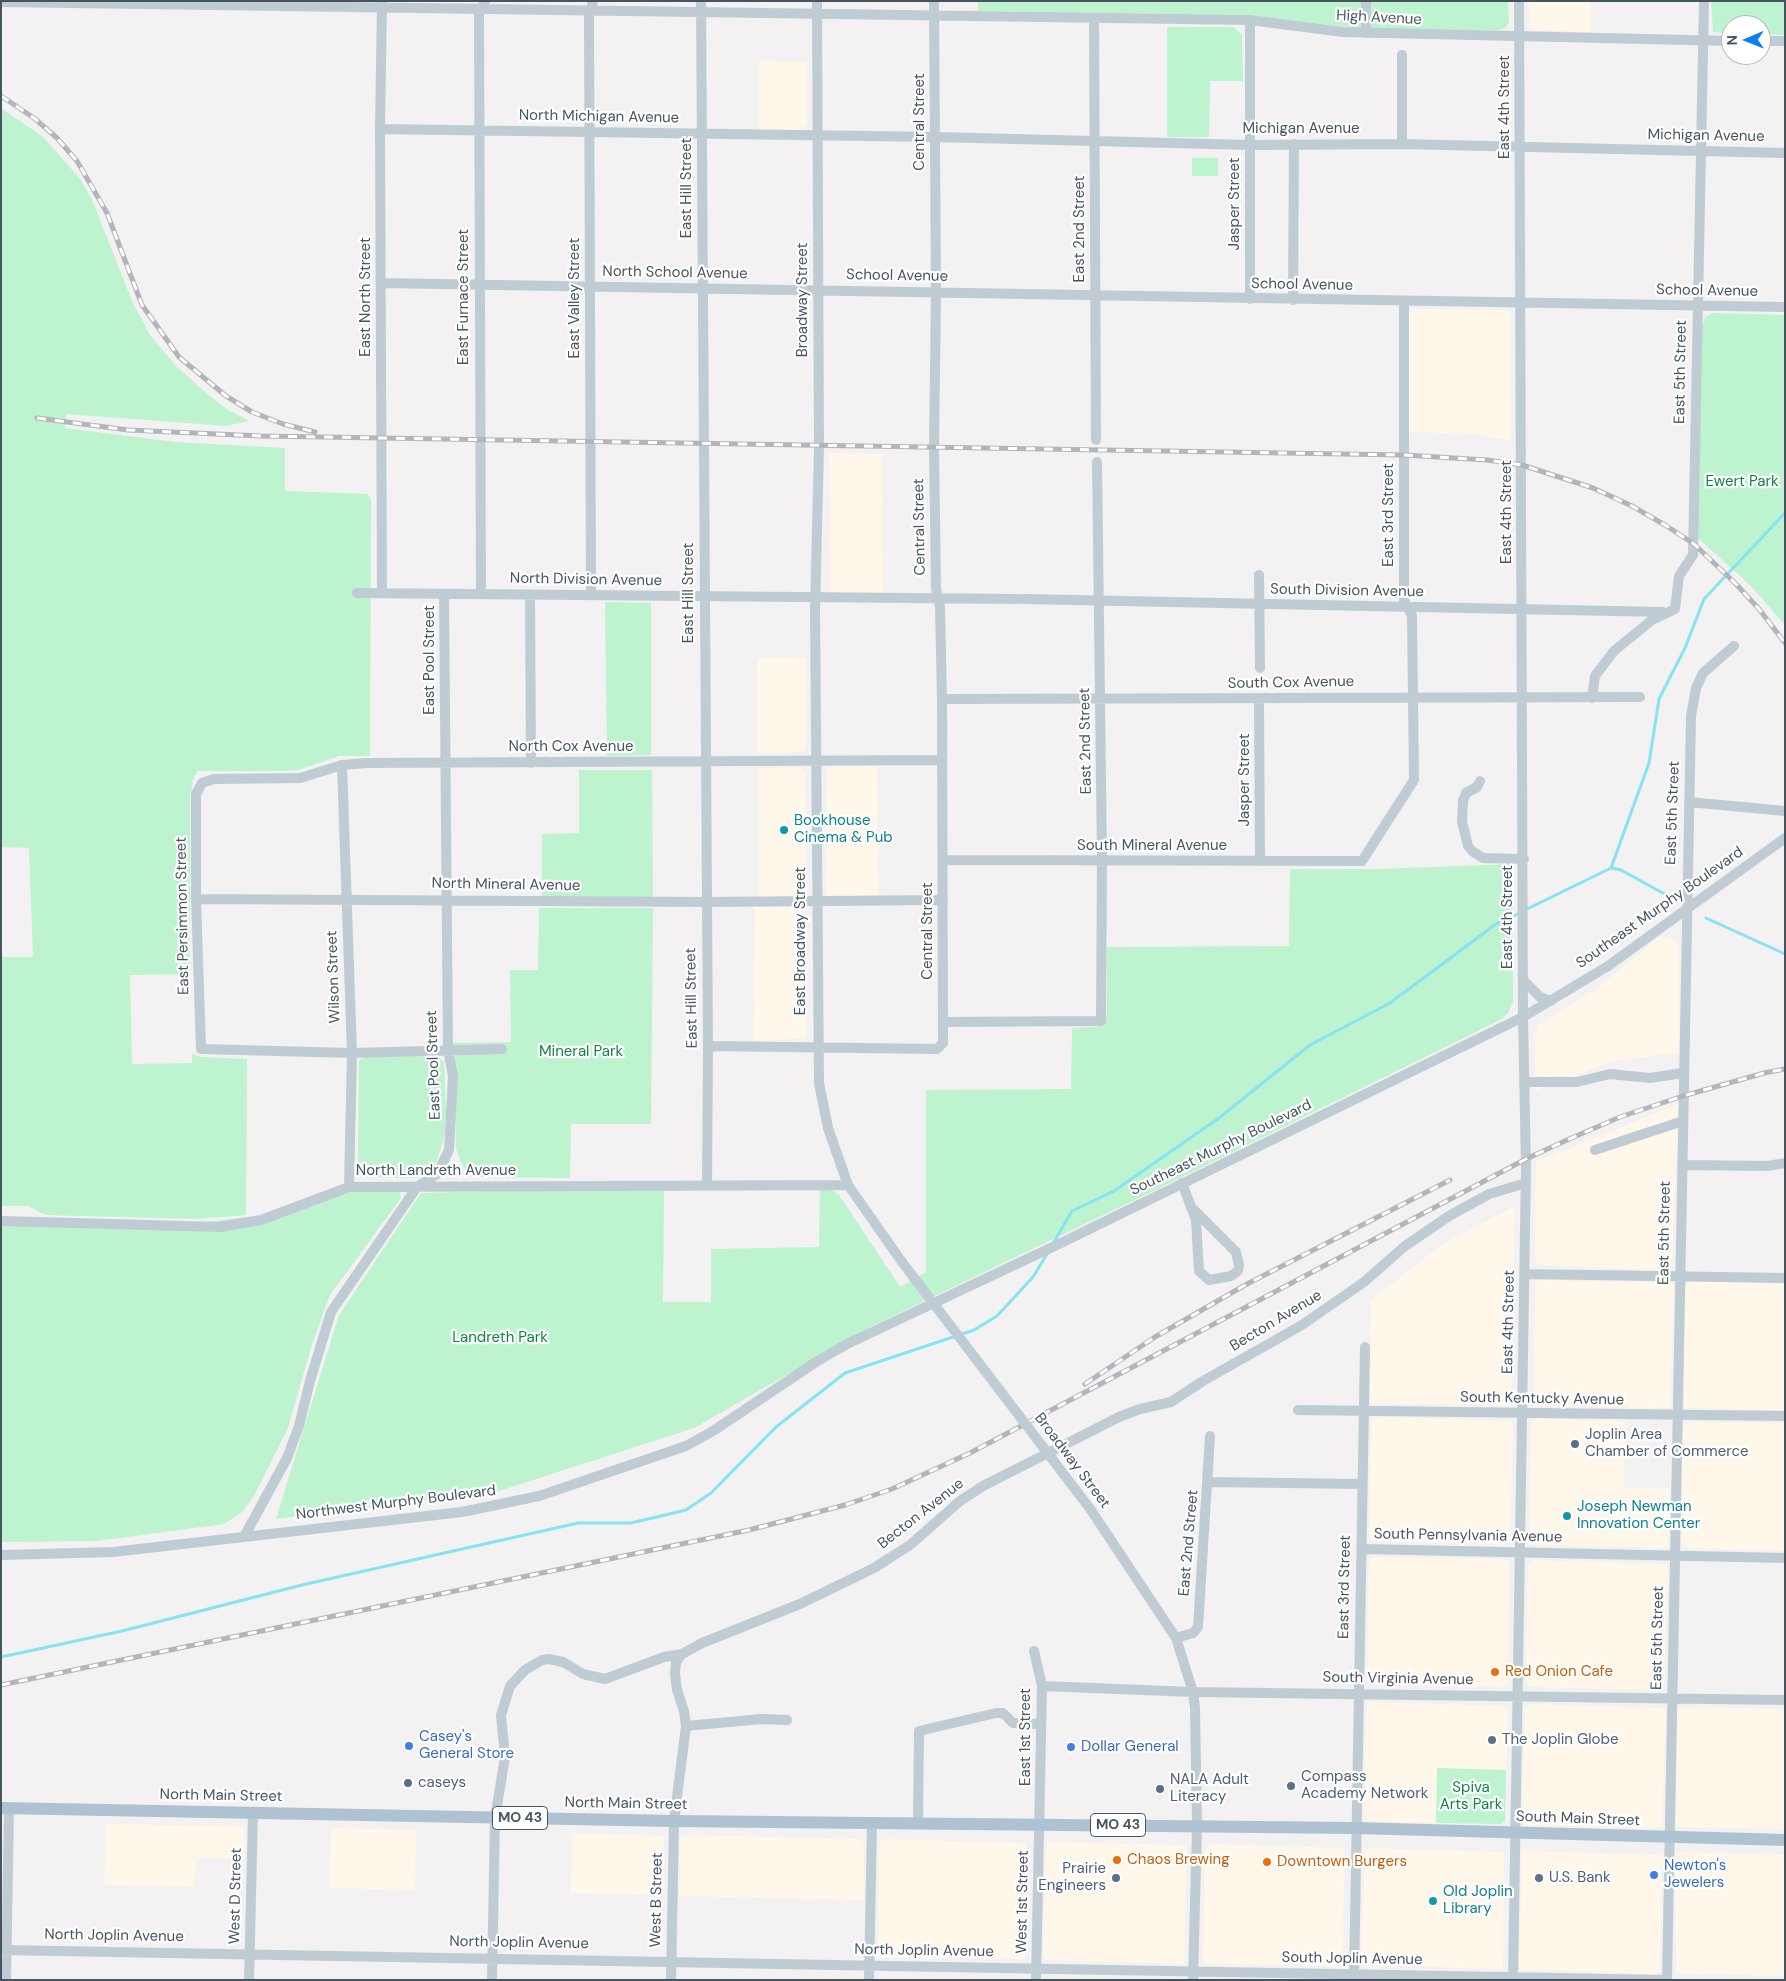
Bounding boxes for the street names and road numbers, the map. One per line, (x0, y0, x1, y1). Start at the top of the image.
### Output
street label: High Avenue (1336, 7, 1422, 29)
street label: East 4th Street (1496, 55, 1514, 159)
street label: Central Street (911, 73, 929, 171)
street label: North Michigan Avenue (519, 107, 679, 127)
street label: Michigan Avenue (1242, 120, 1360, 138)
street label: Michigan Avenue (1647, 126, 1765, 146)
street label: East Hill Street (678, 138, 696, 238)
street label: Jasper Street (1226, 157, 1244, 251)
street label: East 2nd Street (1071, 176, 1089, 282)
street label: East Furnace Street (455, 229, 473, 365)
street label: East North Street (357, 237, 375, 357)
street label: East Valley Street (566, 238, 584, 358)
street label: Broadway Street (794, 243, 812, 357)
street label: North School Avenue (602, 263, 748, 283)
street label: School Avenue (846, 266, 948, 286)
street label: School Avenue (1251, 275, 1353, 295)
street label: School Avenue (1656, 281, 1758, 301)
street label: East 5th Street (1671, 320, 1691, 424)
street label: East 4th Street (1498, 460, 1516, 564)
street label: East 3rd Street (1380, 463, 1398, 567)
street label: Central Street (910, 478, 930, 576)
street label: East Hill Street (680, 543, 698, 643)
street label: North Division Avenue (510, 570, 662, 590)
street label: South Division Avenue (1270, 581, 1424, 601)
street label: East Pool Street (421, 605, 439, 715)
street label: South Cox Avenue (1228, 673, 1354, 693)
street label: East 2nd Street (1076, 687, 1096, 795)
street label: Jasper Street (1236, 733, 1254, 827)
street label: North Cox Avenue (508, 738, 634, 756)
street label: East 5th Street (1662, 761, 1684, 865)
street label: East Persimmon Street (173, 837, 193, 995)
street label: South Mineral Avenue (1077, 837, 1227, 855)
street label: Southeast Murphy Boulevard (1573, 843, 1747, 973)
street label: East 4th Street (1499, 865, 1517, 969)
street label: East Broadway Street (792, 867, 810, 1015)
street label: North Mineral Avenue (432, 875, 580, 895)
street label: Central Street (919, 882, 937, 980)
street label: Wilson Street (323, 930, 345, 1024)
street label: East Hill Street (682, 947, 702, 1049)
street label: East Pool Street (423, 1010, 445, 1120)
street label: Southeast Murphy Boulevard (1127, 1096, 1315, 1200)
street label: North Landreth Avenue (356, 1162, 516, 1180)
street label: East 5th Street (1655, 1181, 1675, 1285)
street label: East 4th Street (1499, 1270, 1519, 1374)
street label: Becton Avenue (1227, 1286, 1325, 1356)
street label: South Kentucky Avenue (1460, 1389, 1624, 1409)
street label: Broadway Street (1030, 1410, 1114, 1512)
street label: Becton Avenue (874, 1475, 968, 1553)
street label: Northwest Murphy Boulevard (295, 1482, 497, 1524)
street label: East 2nd Street (1175, 1489, 1203, 1597)
street label: South Pennsylvania Avenue (1374, 1525, 1562, 1547)
street label: East 3rd Street (1335, 1535, 1355, 1639)
street label: East 5th Street (1648, 1586, 1668, 1690)
street label: South Virginia Avenue (1322, 1669, 1474, 1689)
street label: East 1st Street (1017, 1688, 1035, 1786)
street label: North Main Street (159, 1786, 283, 1806)
street label: North Main Street (564, 1794, 688, 1814)
road number: MO 43 (492, 1806, 548, 1830)
street label: South Main Street (1516, 1808, 1640, 1830)
road number: MO 43 (1090, 1814, 1146, 1836)
street label: West D Street (226, 1848, 246, 1944)
street label: West 1st Street (1013, 1850, 1033, 1954)
street label: West B Street (647, 1852, 667, 1948)
street label: North Joplin Avenue (44, 1926, 184, 1946)
street label: North Joplin Avenue (449, 1933, 589, 1953)
street label: North Joplin Avenue (854, 1941, 994, 1961)
street label: South Joplin Avenue (1281, 1949, 1423, 1969)

